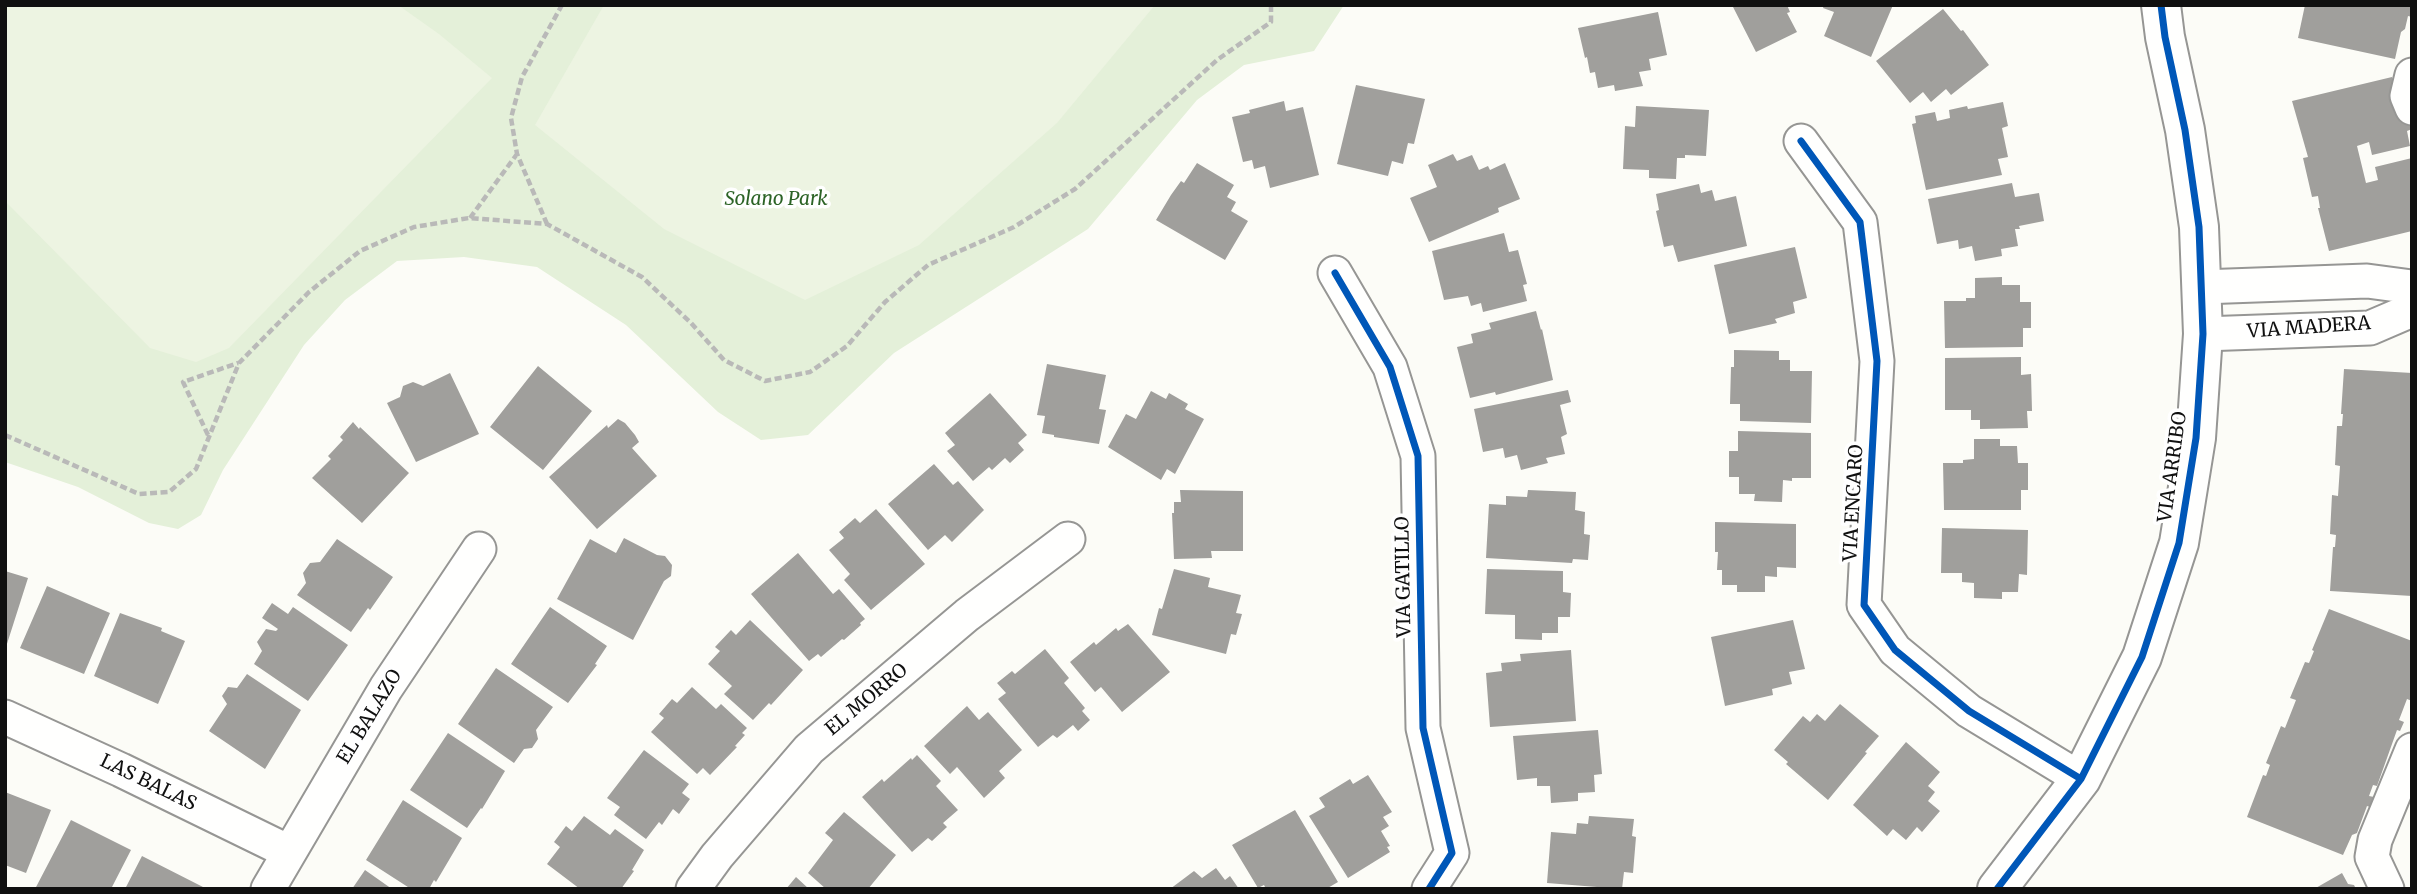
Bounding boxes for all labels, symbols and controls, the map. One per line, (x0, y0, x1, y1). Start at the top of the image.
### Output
park label: Solano Park (724, 189, 828, 211)
street label: VIA MADERA (2246, 312, 2372, 344)
street label: VIA ARRIBO (2154, 410, 2192, 524)
street label: VIA ENCARO (1840, 444, 1868, 562)
street label: VIA GATILLO (1392, 516, 1416, 638)
street label: EL MORRO (821, 659, 913, 741)
street label: EL BALAZO (333, 666, 407, 768)
street label: LAS BALAS (96, 750, 200, 816)

